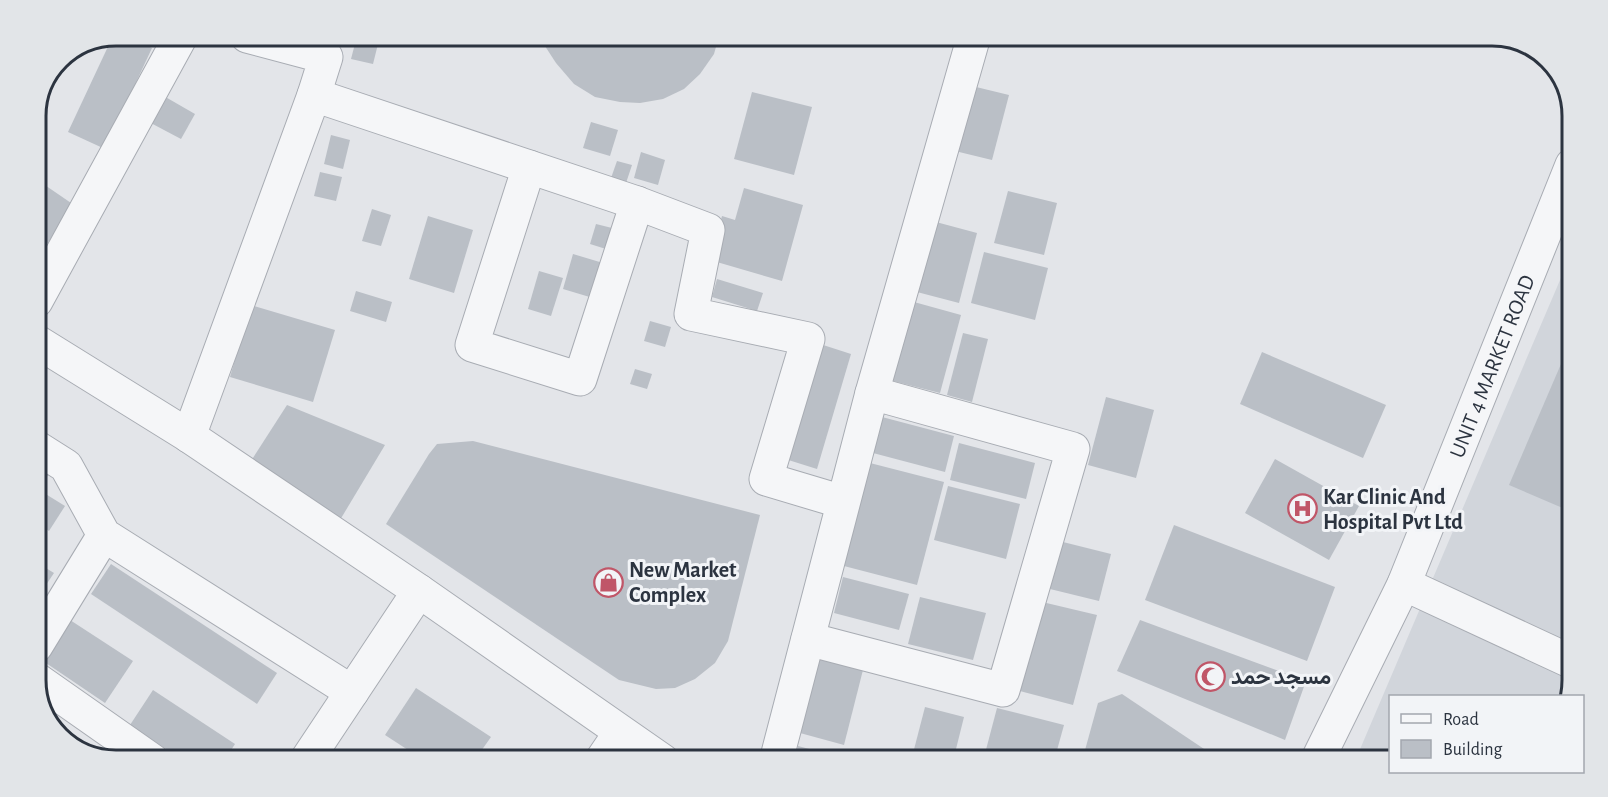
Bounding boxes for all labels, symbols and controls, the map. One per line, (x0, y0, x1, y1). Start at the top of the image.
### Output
street label: UNIT 4 MARKET ROAD (1446, 272, 1539, 461)
place label: Kar Clinic And Hospital Pvt Ltd (1323, 486, 1463, 533)
hospital icon: Kar Clinic And Hospital Pvt Ltd (1286, 493, 1318, 525)
place label: New Market Complex (629, 559, 737, 606)
shop icon: New Market Complex (592, 566, 624, 598)
mosque icon: مسجد حمد (1194, 660, 1226, 692)
place label: مسجد حمد (1231, 666, 1331, 690)
legend (1389, 695, 1584, 773)
text: Road (1443, 711, 1479, 729)
text: Building (1443, 741, 1503, 759)

